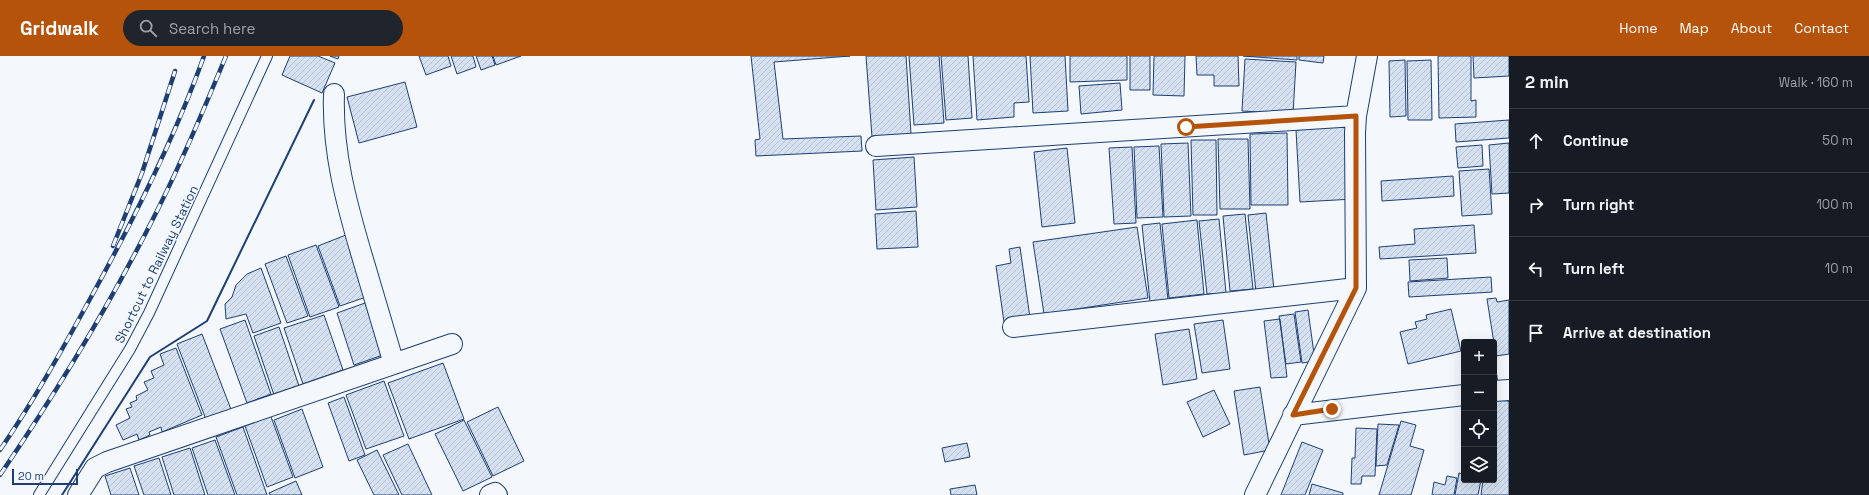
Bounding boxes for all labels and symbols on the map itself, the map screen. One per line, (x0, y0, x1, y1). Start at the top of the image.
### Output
route start (1177, 118, 1195, 136)
street label: Shortcut to Railway Station (111, 182, 202, 346)
route end (1323, 400, 1341, 418)
scale bar (12, 467, 78, 486)

